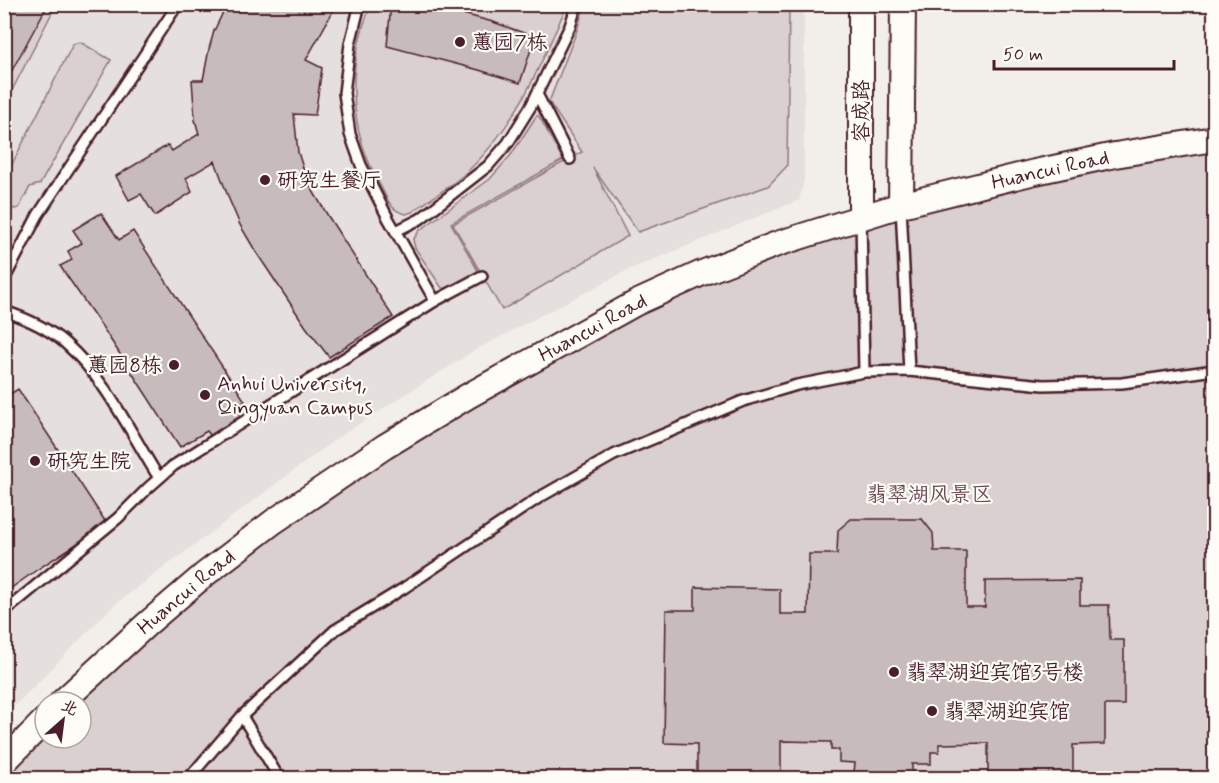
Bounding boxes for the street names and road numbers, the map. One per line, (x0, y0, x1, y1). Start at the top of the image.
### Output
street label: 容成路 (848, 80, 876, 143)
street label: Huancui Road (988, 144, 1112, 197)
street label: Huancui Road (534, 287, 652, 369)
street label: Huancui Road (131, 543, 241, 641)

